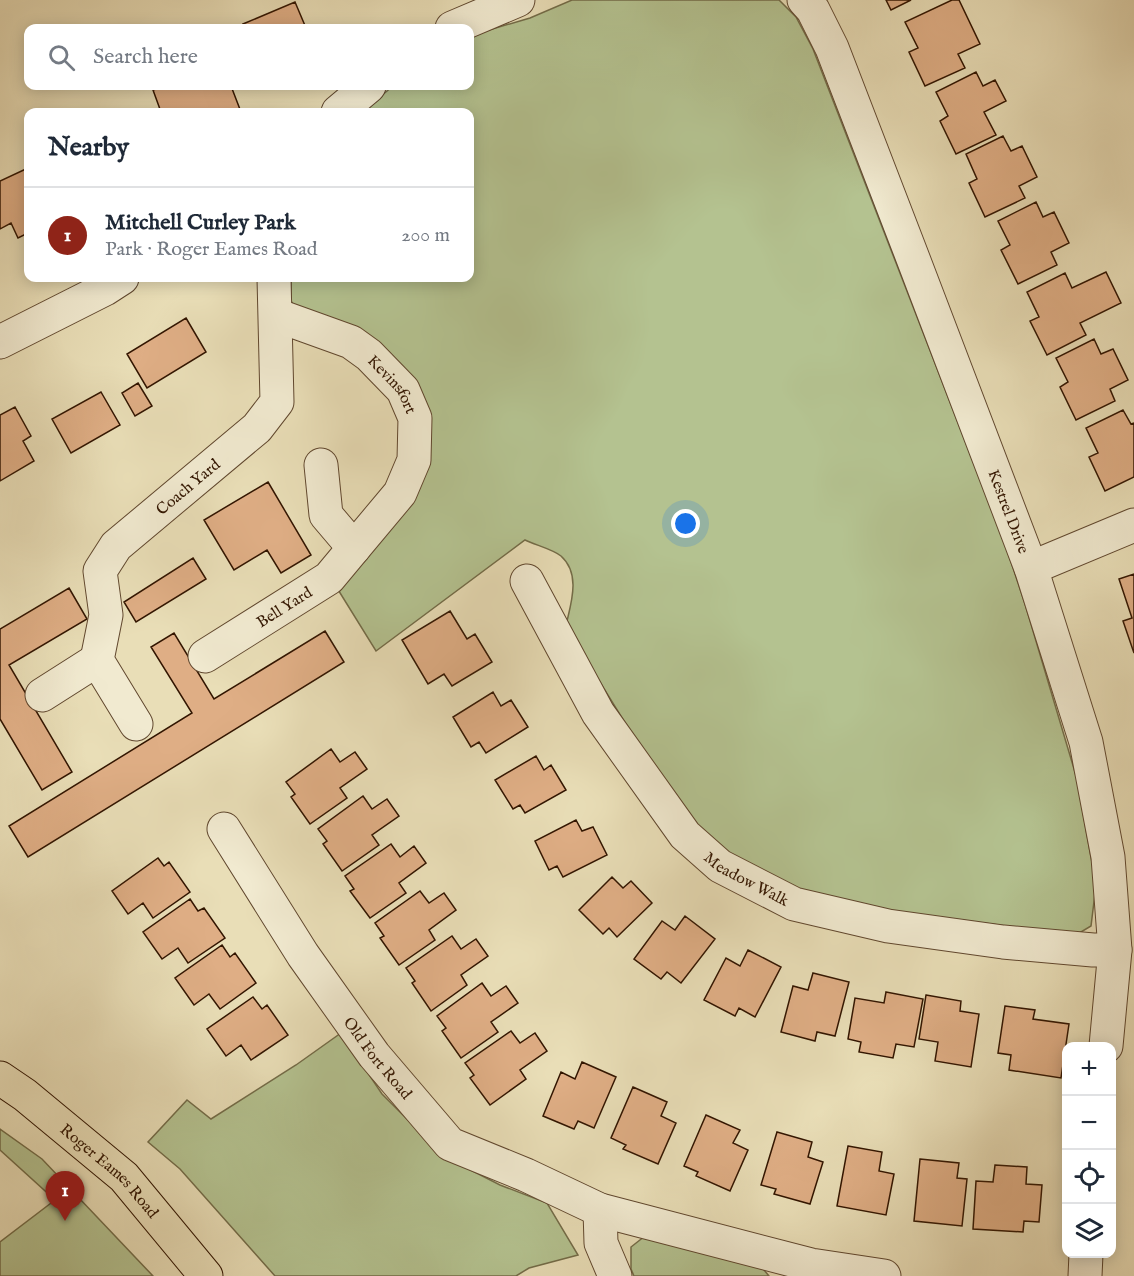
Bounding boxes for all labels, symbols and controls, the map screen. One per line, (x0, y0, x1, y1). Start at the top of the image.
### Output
search box (24, 24, 474, 90)
icon: search (45, 41, 78, 74)
text: Search here (93, 43, 198, 71)
text: Nearby (48, 131, 129, 164)
text: Mitchell Curley Park (105, 209, 296, 237)
text: 1 (64, 223, 71, 248)
text: 200 m (401, 223, 450, 248)
text: Park · Roger Eames Road (105, 237, 318, 262)
street label: Kevinsfort (362, 352, 420, 418)
street label: Coach Yard (152, 455, 225, 520)
street label: Kestrel Drive (982, 467, 1033, 557)
your location (671, 509, 700, 538)
street label: Bell Yard (253, 583, 317, 633)
street label: Meadow Walk (699, 848, 792, 912)
street label: Old Fort Road (338, 1014, 416, 1104)
map controls (1062, 1042, 1116, 1258)
button: + (1062, 1042, 1116, 1096)
button: − (1062, 1096, 1116, 1150)
street label: Roger Eames Road (55, 1120, 162, 1223)
button: locate (1062, 1150, 1116, 1204)
pin: 1 (46, 1172, 84, 1221)
button: layers (1062, 1204, 1116, 1258)

